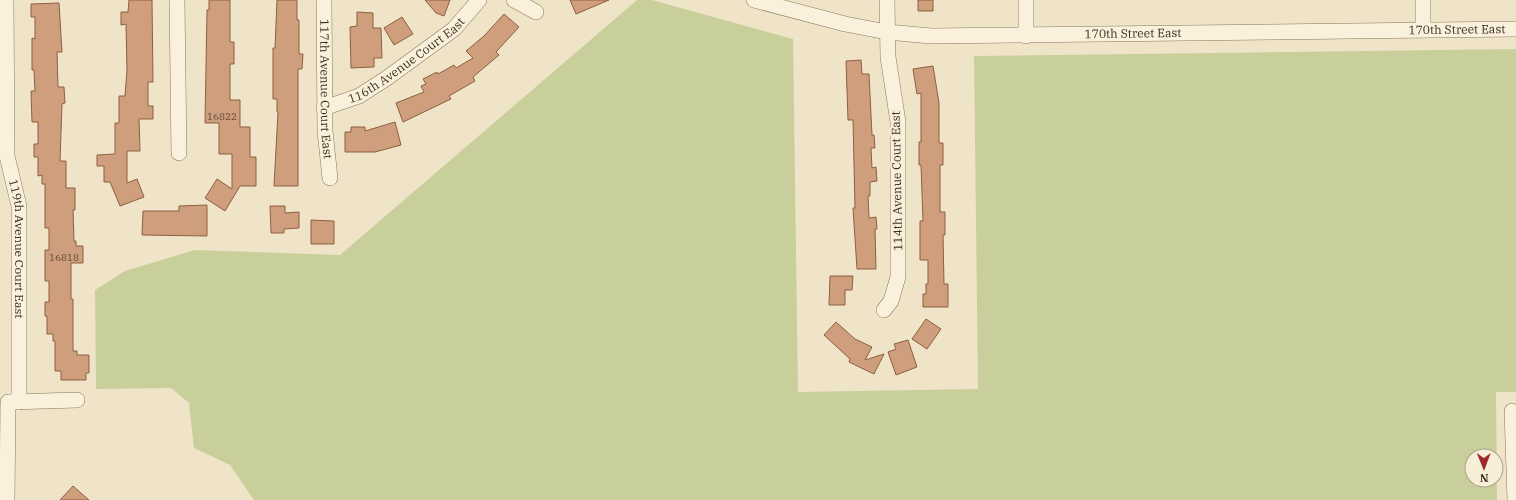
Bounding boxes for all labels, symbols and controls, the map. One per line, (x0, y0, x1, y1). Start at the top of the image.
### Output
street label: 116th Avenue Court East (346, 14, 468, 106)
street label: 117th Avenue Court East (317, 19, 336, 160)
street label: 170th Street East (1408, 21, 1506, 37)
street label: 170th Street East (1084, 25, 1182, 41)
house number: 16822 (207, 110, 237, 123)
street label: 114th Avenue Court East (888, 111, 905, 251)
street label: 119th Avenue Court East (6, 178, 27, 318)
house number: 16818 (49, 251, 79, 264)
north arrow (1464, 448, 1504, 488)
text: N (1479, 471, 1489, 485)

